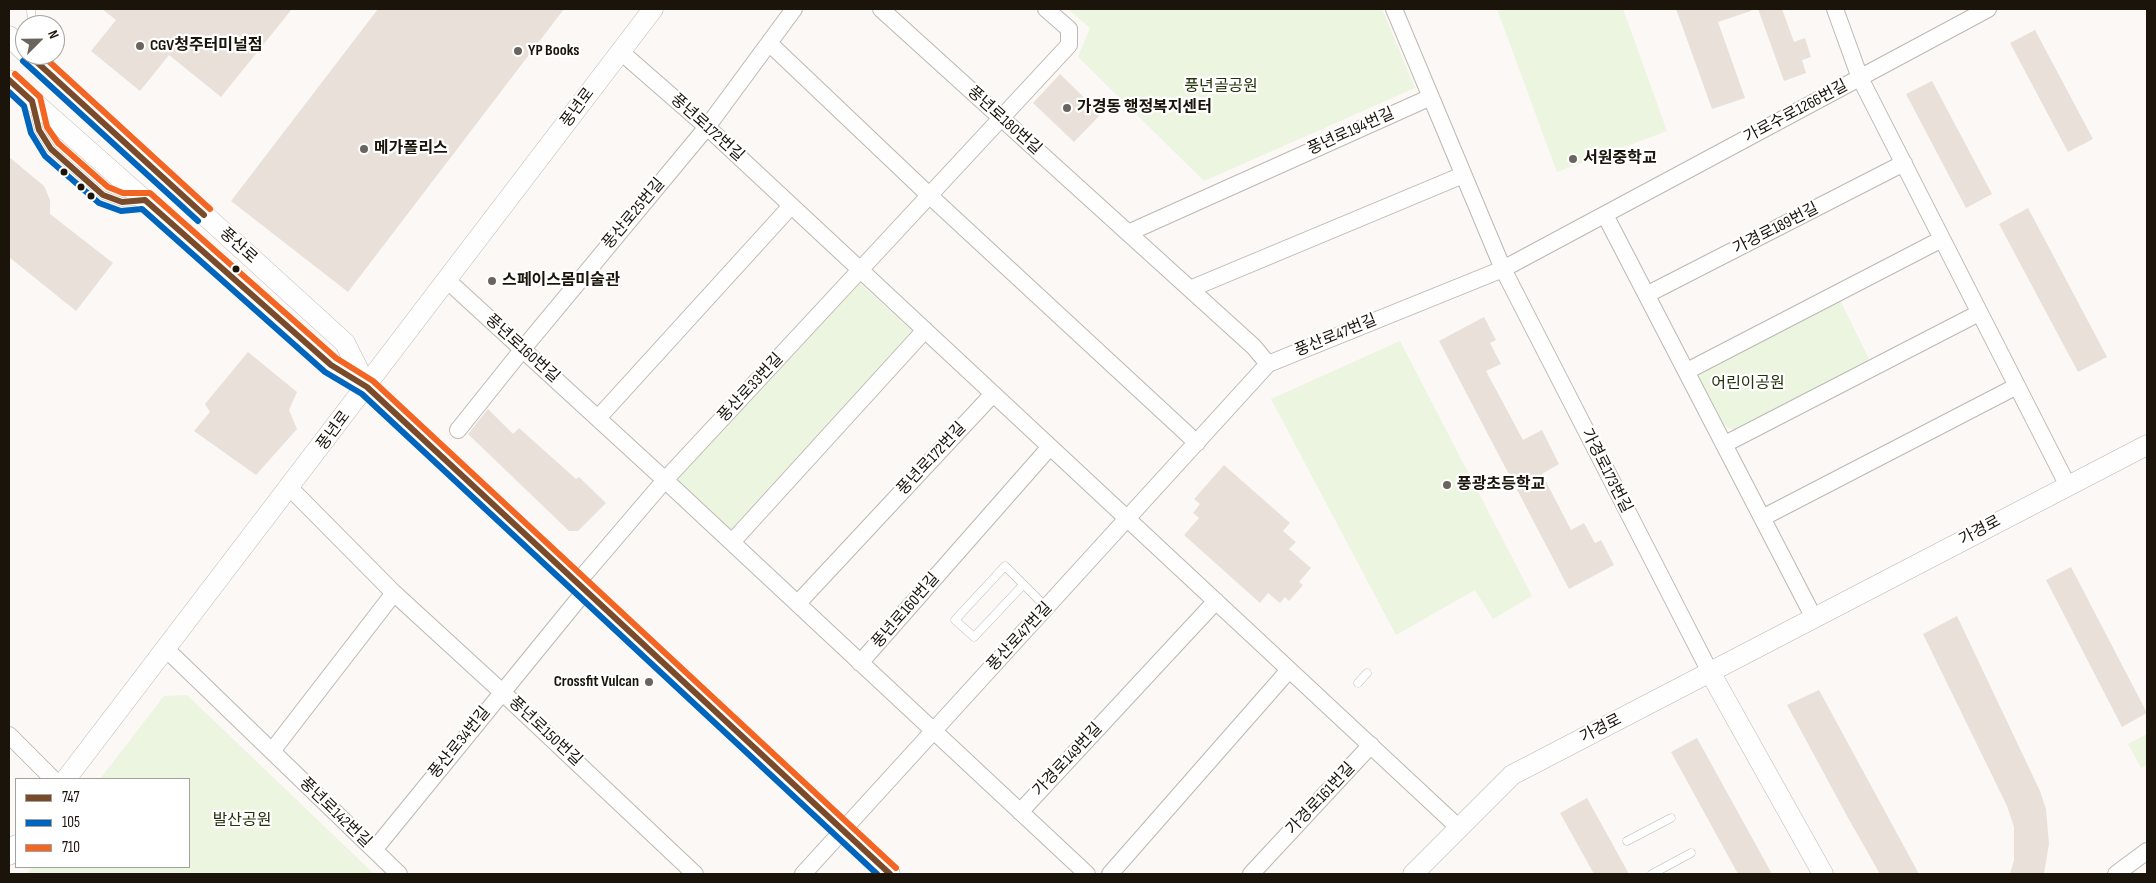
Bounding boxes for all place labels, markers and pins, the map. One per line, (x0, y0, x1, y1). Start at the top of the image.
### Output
place label: CGV청주터미널점 (150, 36, 262, 56)
marker: CGV청주터미널점 (134, 40, 146, 52)
place label: YP Books (528, 41, 579, 61)
marker: YP Books (512, 45, 524, 57)
place label: 가경동 행정복지센터 (1077, 98, 1212, 118)
marker: 가경동 행정복지센터 (1061, 102, 1073, 114)
place label: 메가폴리스 (374, 139, 448, 159)
marker: 메가폴리스 (358, 143, 370, 155)
place label: 서원중학교 (1583, 149, 1657, 169)
marker: 서원중학교 (1567, 153, 1579, 165)
unlabelled marker (59, 167, 69, 177)
unlabelled marker (76, 182, 86, 192)
unlabelled marker (86, 191, 96, 201)
unlabelled marker (231, 264, 241, 274)
place label: 스페이스몸미술관 (502, 271, 620, 291)
marker: 스페이스몸미술관 (486, 275, 498, 287)
place label: 풍광초등학교 (1457, 475, 1545, 495)
marker: 풍광초등학교 (1441, 479, 1453, 491)
place label: Crossfit Vulcan (554, 672, 639, 692)
marker: Crossfit Vulcan (643, 676, 655, 688)

